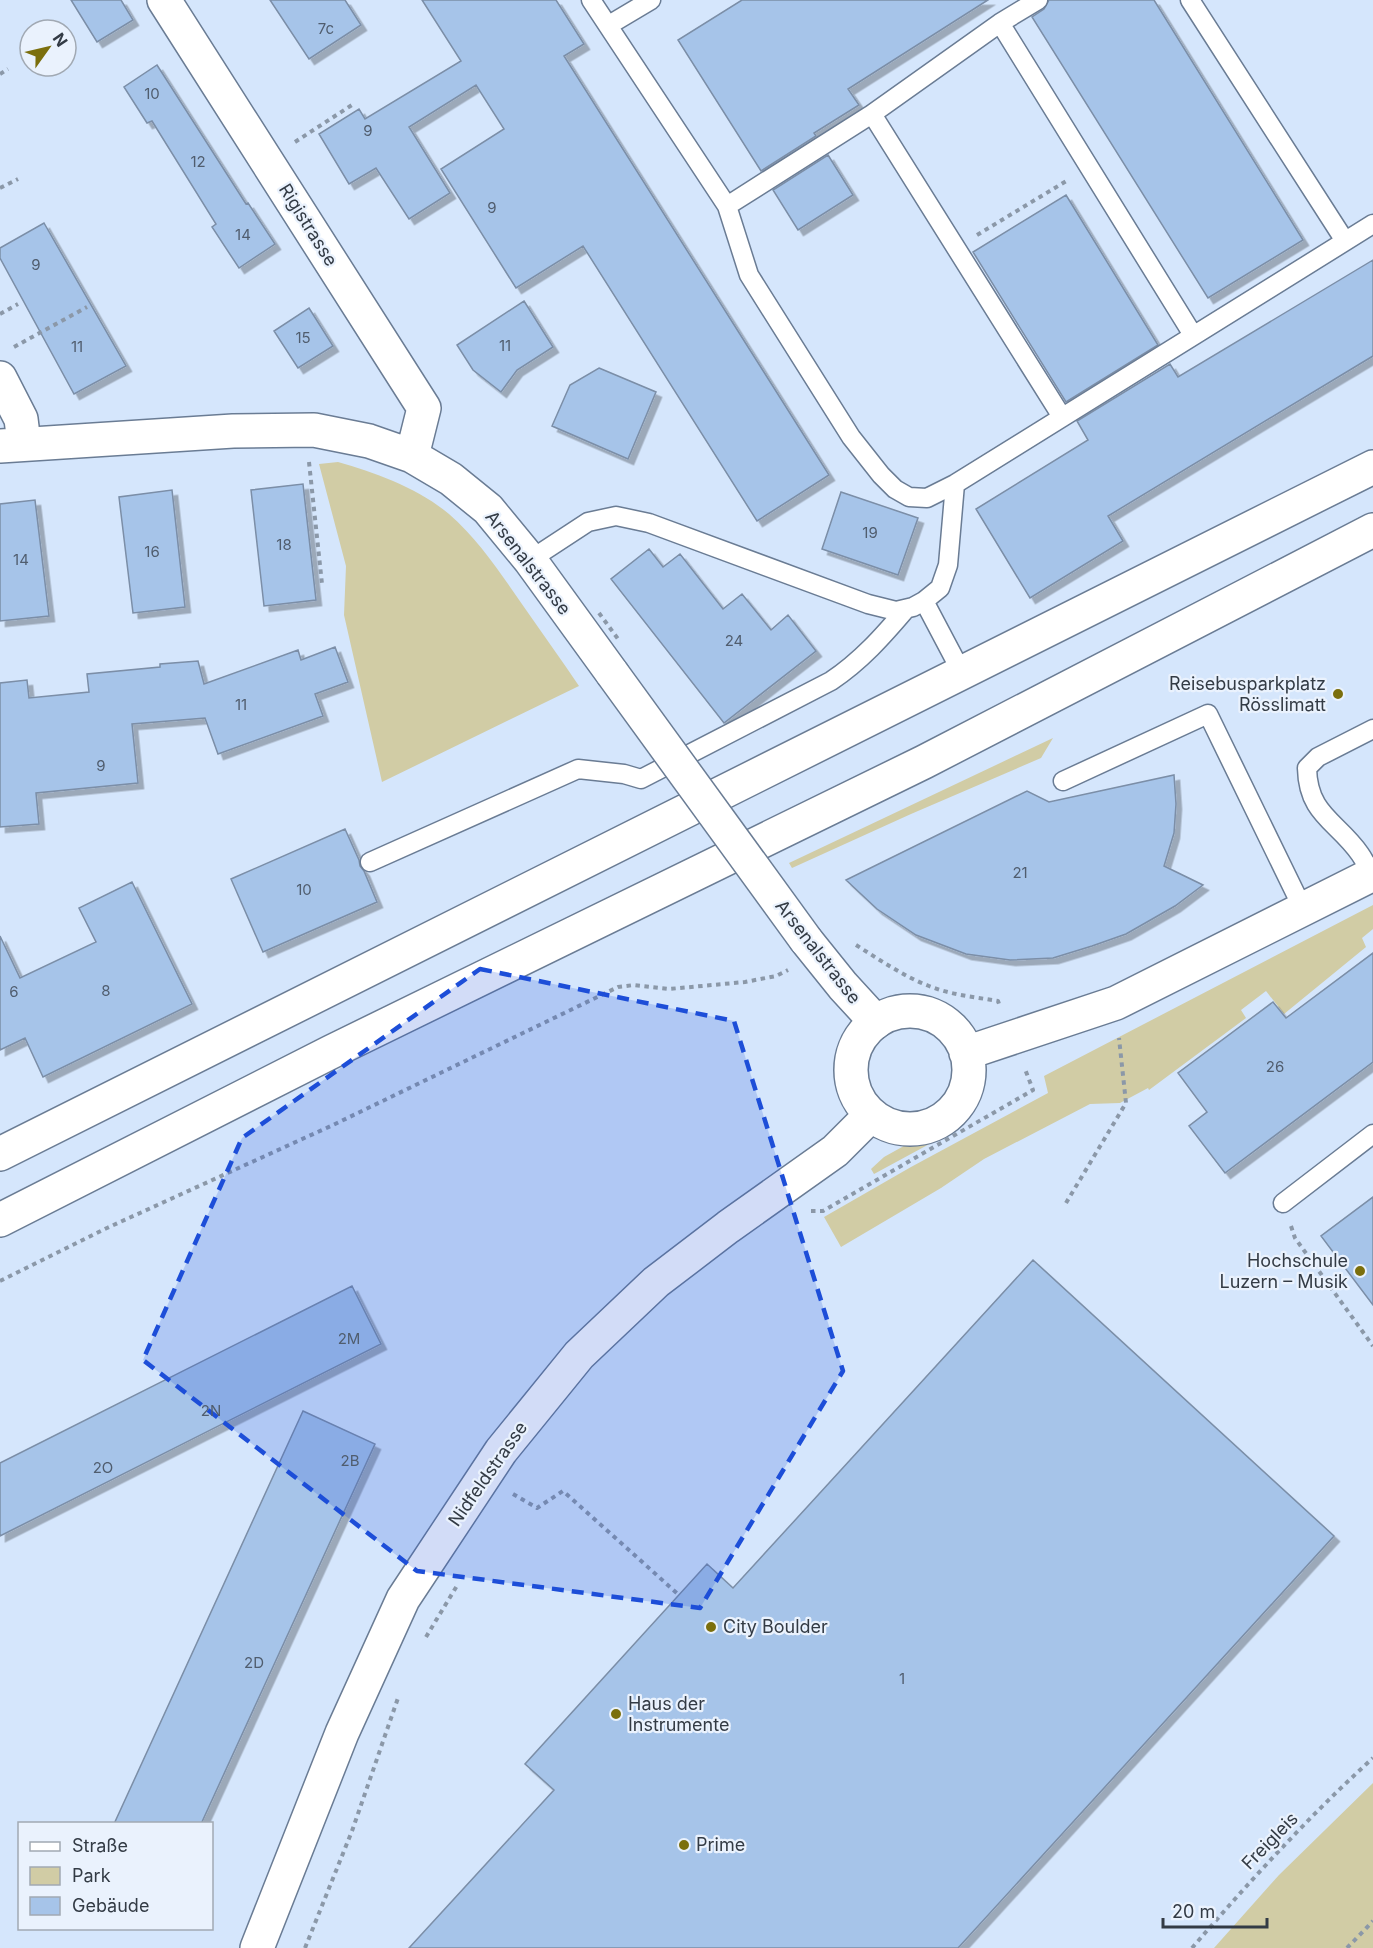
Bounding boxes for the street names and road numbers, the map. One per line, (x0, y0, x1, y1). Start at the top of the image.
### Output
street label: Rigistrasse (275, 180, 342, 270)
street label: Arsenalstrasse (481, 507, 575, 619)
street label: Arsenalstrasse (771, 896, 865, 1008)
street label: Nidfeldstrasse (444, 1417, 531, 1530)
street label: Freigleis (1237, 1808, 1302, 1874)

